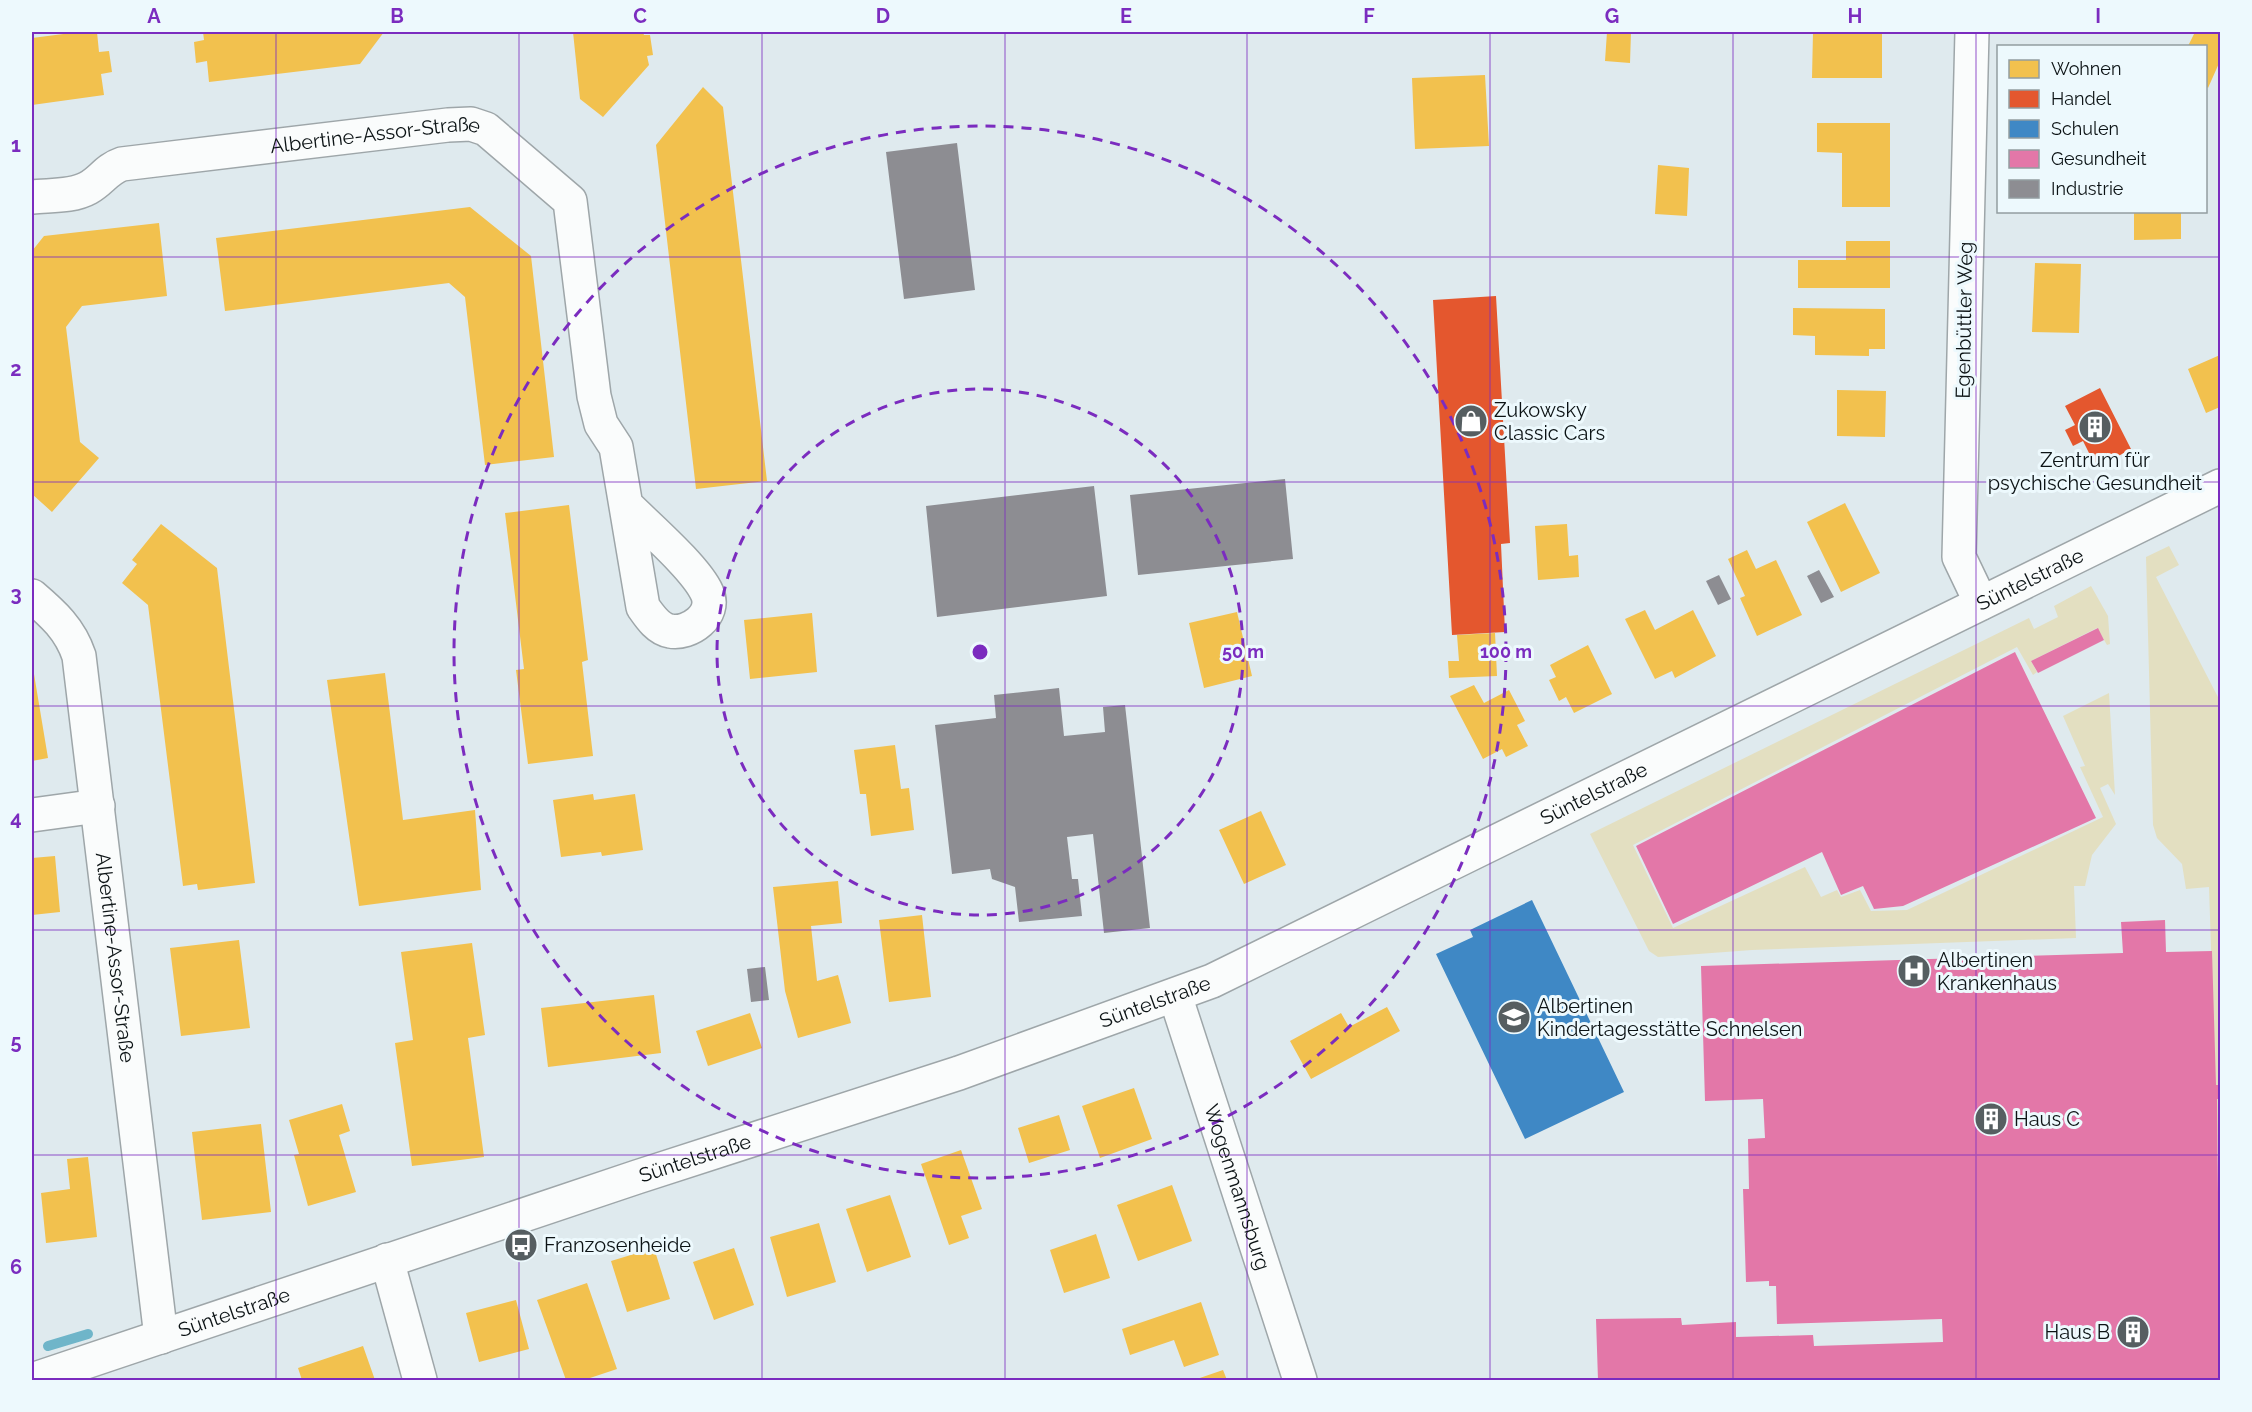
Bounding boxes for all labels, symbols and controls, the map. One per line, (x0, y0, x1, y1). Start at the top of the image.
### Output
text: A (147, 4, 161, 28)
text: B (390, 4, 404, 28)
text: C (633, 4, 647, 28)
text: D (876, 4, 890, 28)
text: E (1120, 4, 1132, 28)
text: F (1363, 4, 1375, 28)
text: G (1605, 4, 1619, 28)
text: H (1848, 4, 1862, 28)
text: I (2095, 4, 2101, 28)
legend (1997, 45, 2207, 213)
text: Wohnen (2051, 58, 2121, 79)
text: Handel (2051, 88, 2111, 109)
street label: Albertine-Assor-Straße (269, 112, 484, 158)
text: Schulen (2051, 118, 2119, 139)
text: 1 (11, 133, 21, 157)
text: Gesundheit (2051, 148, 2147, 169)
text: Industrie (2051, 178, 2124, 199)
street label: Egenbüttler Weg (1951, 241, 1977, 399)
text: 2 (10, 357, 22, 381)
place label: Zukowsky Classic Cars (1494, 398, 1605, 445)
shop icon: Zukowsky Classic Cars (1453, 403, 1489, 439)
building icon: Zentrum für psychische Gesundheit (2077, 409, 2113, 445)
place label: Zentrum für psychische Gesundheit (1988, 448, 2203, 495)
street label: Süntelstraße (1972, 543, 2088, 616)
text: 3 (10, 582, 22, 606)
text: 50 m (1222, 641, 1264, 662)
text: 100 m (1480, 641, 1532, 662)
centre of rings (970, 642, 990, 662)
street label: Süntelstraße (1536, 757, 1651, 830)
text: 4 (10, 806, 22, 830)
street label: Albertine-Assor-Straße (91, 851, 140, 1064)
place label: Albertinen Krankenhaus (1937, 948, 2057, 995)
hospital icon: Albertinen Krankenhaus (1896, 953, 1932, 989)
street label: Süntelstraße (1096, 971, 1214, 1033)
place label: Albertinen Kindertagesstätte Schnelsen (1537, 994, 1802, 1041)
school or university icon: Albertinen Kindertagesstätte Schnelsen (1496, 999, 1532, 1035)
text: 5 (10, 1030, 22, 1054)
street label: Wogenmannsburg (1199, 1101, 1275, 1273)
building icon: Haus C (1973, 1101, 2009, 1137)
place label: Haus C (2014, 1107, 2080, 1131)
street label: Süntelstraße (636, 1129, 754, 1188)
bus stop icon: Franzosenheide (503, 1227, 539, 1263)
place label: Franzosenheide (544, 1233, 691, 1257)
text: 6 (10, 1255, 22, 1279)
street label: Süntelstraße (175, 1282, 293, 1342)
building icon: Haus B (2115, 1314, 2151, 1350)
place label: Haus B (2044, 1320, 2110, 1344)

